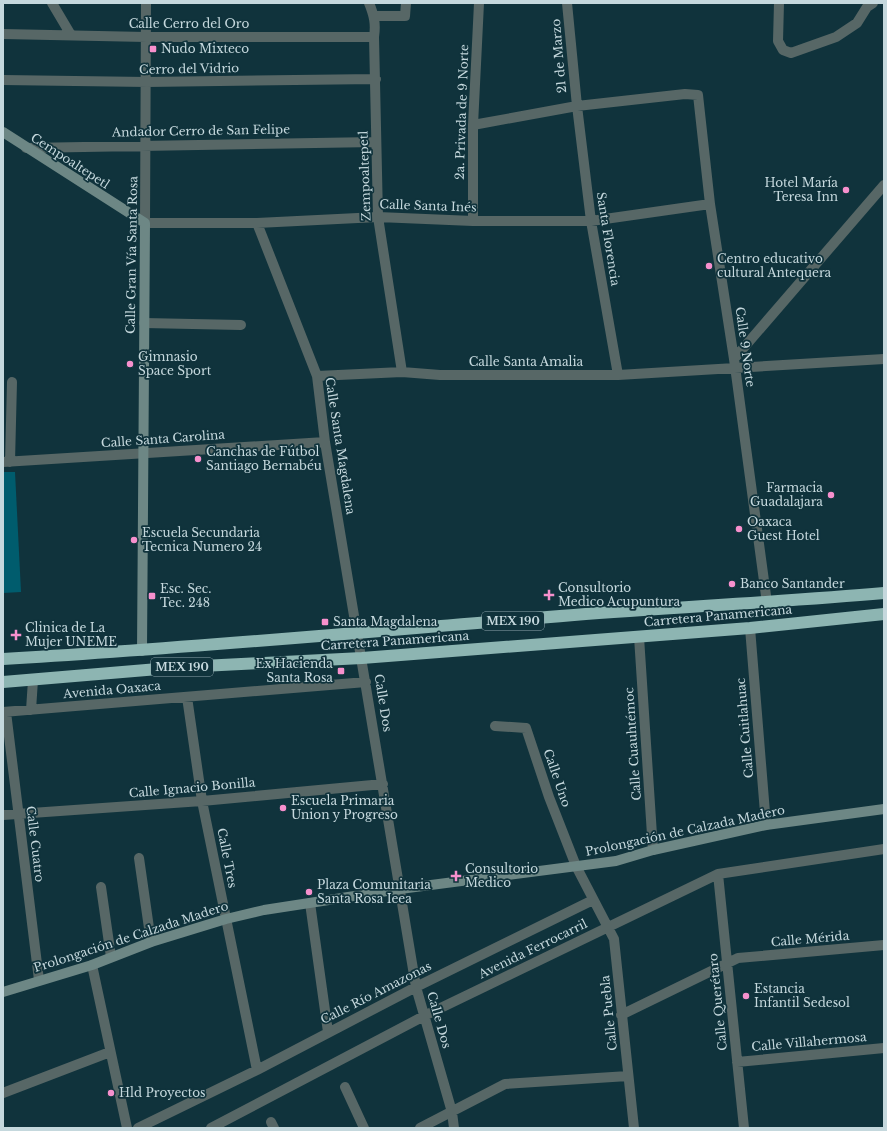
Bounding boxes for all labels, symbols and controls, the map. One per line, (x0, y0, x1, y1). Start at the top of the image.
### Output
street label: Calle Cerro del Oro (129, 16, 249, 31)
street label: 21 de Marzo (548, 18, 569, 94)
place label: Nudo Mixteco (161, 41, 249, 56)
marker: Nudo Mixteco (148, 44, 158, 54)
street label: 2a. Privada de 9 Norte (452, 44, 471, 180)
street label: Cerro del Vidrio (139, 60, 239, 77)
street label: Andador Cerro de San Felipe (111, 121, 290, 140)
street label: Cempoaltepetl (28, 130, 113, 192)
street label: Zempoaltepetl (355, 130, 374, 221)
place label: Hotel María Teresa Inn (764, 175, 838, 204)
street label: Calle Gran Vía Santa Rosa (123, 176, 140, 334)
marker: Hotel María Teresa Inn (841, 185, 851, 195)
street label: Santa Florencia (594, 191, 623, 287)
street label: Calle Santa Inés (379, 196, 477, 215)
place label: Centro educativo cultural Antequera (717, 251, 832, 280)
marker: Centro educativo cultural Antequera (704, 261, 714, 271)
street label: Calle 9 Norte (732, 306, 759, 388)
place label: Gimnasio Space Sport (138, 349, 212, 378)
street label: Calle Santa Amalia (469, 354, 584, 369)
marker: Gimnasio Space Sport (125, 359, 135, 369)
street label: Calle Santa Magdalena (322, 376, 359, 516)
street label: Calle Santa Carolina (101, 427, 226, 450)
place label: Canchas de Fútbol Santiago Bernabéu (206, 444, 322, 473)
marker: Canchas de Fútbol Santiago Bernabéu (193, 454, 203, 464)
place label: Farmacia Guadalajara (750, 480, 823, 509)
marker: Farmacia Guadalajara (826, 490, 836, 500)
place label: Oaxaca Guest Hotel (747, 514, 820, 543)
marker: Oaxaca Guest Hotel (734, 524, 744, 534)
place label: Escuela Secundaria Tecnica Numero 24 (142, 525, 262, 554)
marker: Escuela Secundaria Tecnica Numero 24 (129, 535, 139, 545)
place label: Banco Santander (740, 576, 845, 591)
marker: Banco Santander (727, 579, 737, 589)
place label: Consultorio Medico Acupuntura (558, 580, 680, 609)
place label: Esc. Sec. Tec. 248 (160, 581, 211, 610)
marker: Consultorio Medico Acupuntura (543, 589, 555, 601)
marker: Esc. Sec. Tec. 248 (147, 591, 157, 601)
street label: Carretera Panamericana (643, 602, 793, 629)
road number: MEX 190 (482, 612, 544, 630)
place label: Santa Magdalena (333, 614, 438, 629)
marker: Santa Magdalena (320, 617, 330, 627)
place label: Clinica de La Mujer UNEME (25, 620, 117, 649)
street label: Carretera Panamericana (320, 628, 470, 653)
marker: Clinica de La Mujer UNEME (10, 629, 22, 641)
place label: Ex Hacienda Santa Rosa (256, 656, 333, 685)
road number: MEX 190 (151, 658, 213, 676)
marker: Ex Hacienda Santa Rosa (336, 666, 346, 676)
street label: Calle Dos (372, 673, 395, 733)
street label: Calle Cuitlahuac (733, 677, 756, 779)
street label: Avenida Oaxaca (62, 678, 162, 701)
street label: Calle Cuauhtémoc (621, 686, 644, 801)
street label: Calle Uno (541, 747, 574, 809)
street label: Calle Ignacio Bonilla (128, 774, 256, 801)
place label: Escuela Primaria Union y Progreso (291, 793, 398, 822)
street label: Prolongación de Calzada Madero (584, 802, 786, 859)
marker: Escuela Primaria Union y Progreso (278, 803, 288, 813)
street label: Calle Cuatro (23, 805, 48, 883)
street label: Calle Tres (214, 827, 241, 889)
place label: Consultorio Medico (465, 861, 538, 890)
marker: Consultorio Medico (450, 870, 462, 882)
place label: Plaza Comunitaria Santa Rosa Ieea (317, 877, 431, 906)
marker: Plaza Comunitaria Santa Rosa Ieea (304, 887, 314, 897)
street label: Prolongación de Calzada Madero (32, 898, 230, 975)
street label: Avenida Ferrocarril (475, 916, 590, 982)
street label: Calle Mérida (770, 928, 850, 949)
street label: Calle Querétaro (705, 952, 730, 1051)
street label: Calle Río Amazonas (318, 958, 434, 1027)
street label: Calle Puebla (597, 974, 620, 1052)
place label: Estancia Infantil Sedesol (754, 981, 850, 1010)
street label: Calle Dos (424, 990, 455, 1050)
marker: Estancia Infantil Sedesol (741, 991, 751, 1001)
street label: Calle Villahermosa (751, 1029, 867, 1054)
place label: Hld Proyectos (119, 1085, 206, 1100)
marker: Hld Proyectos (106, 1088, 116, 1098)

